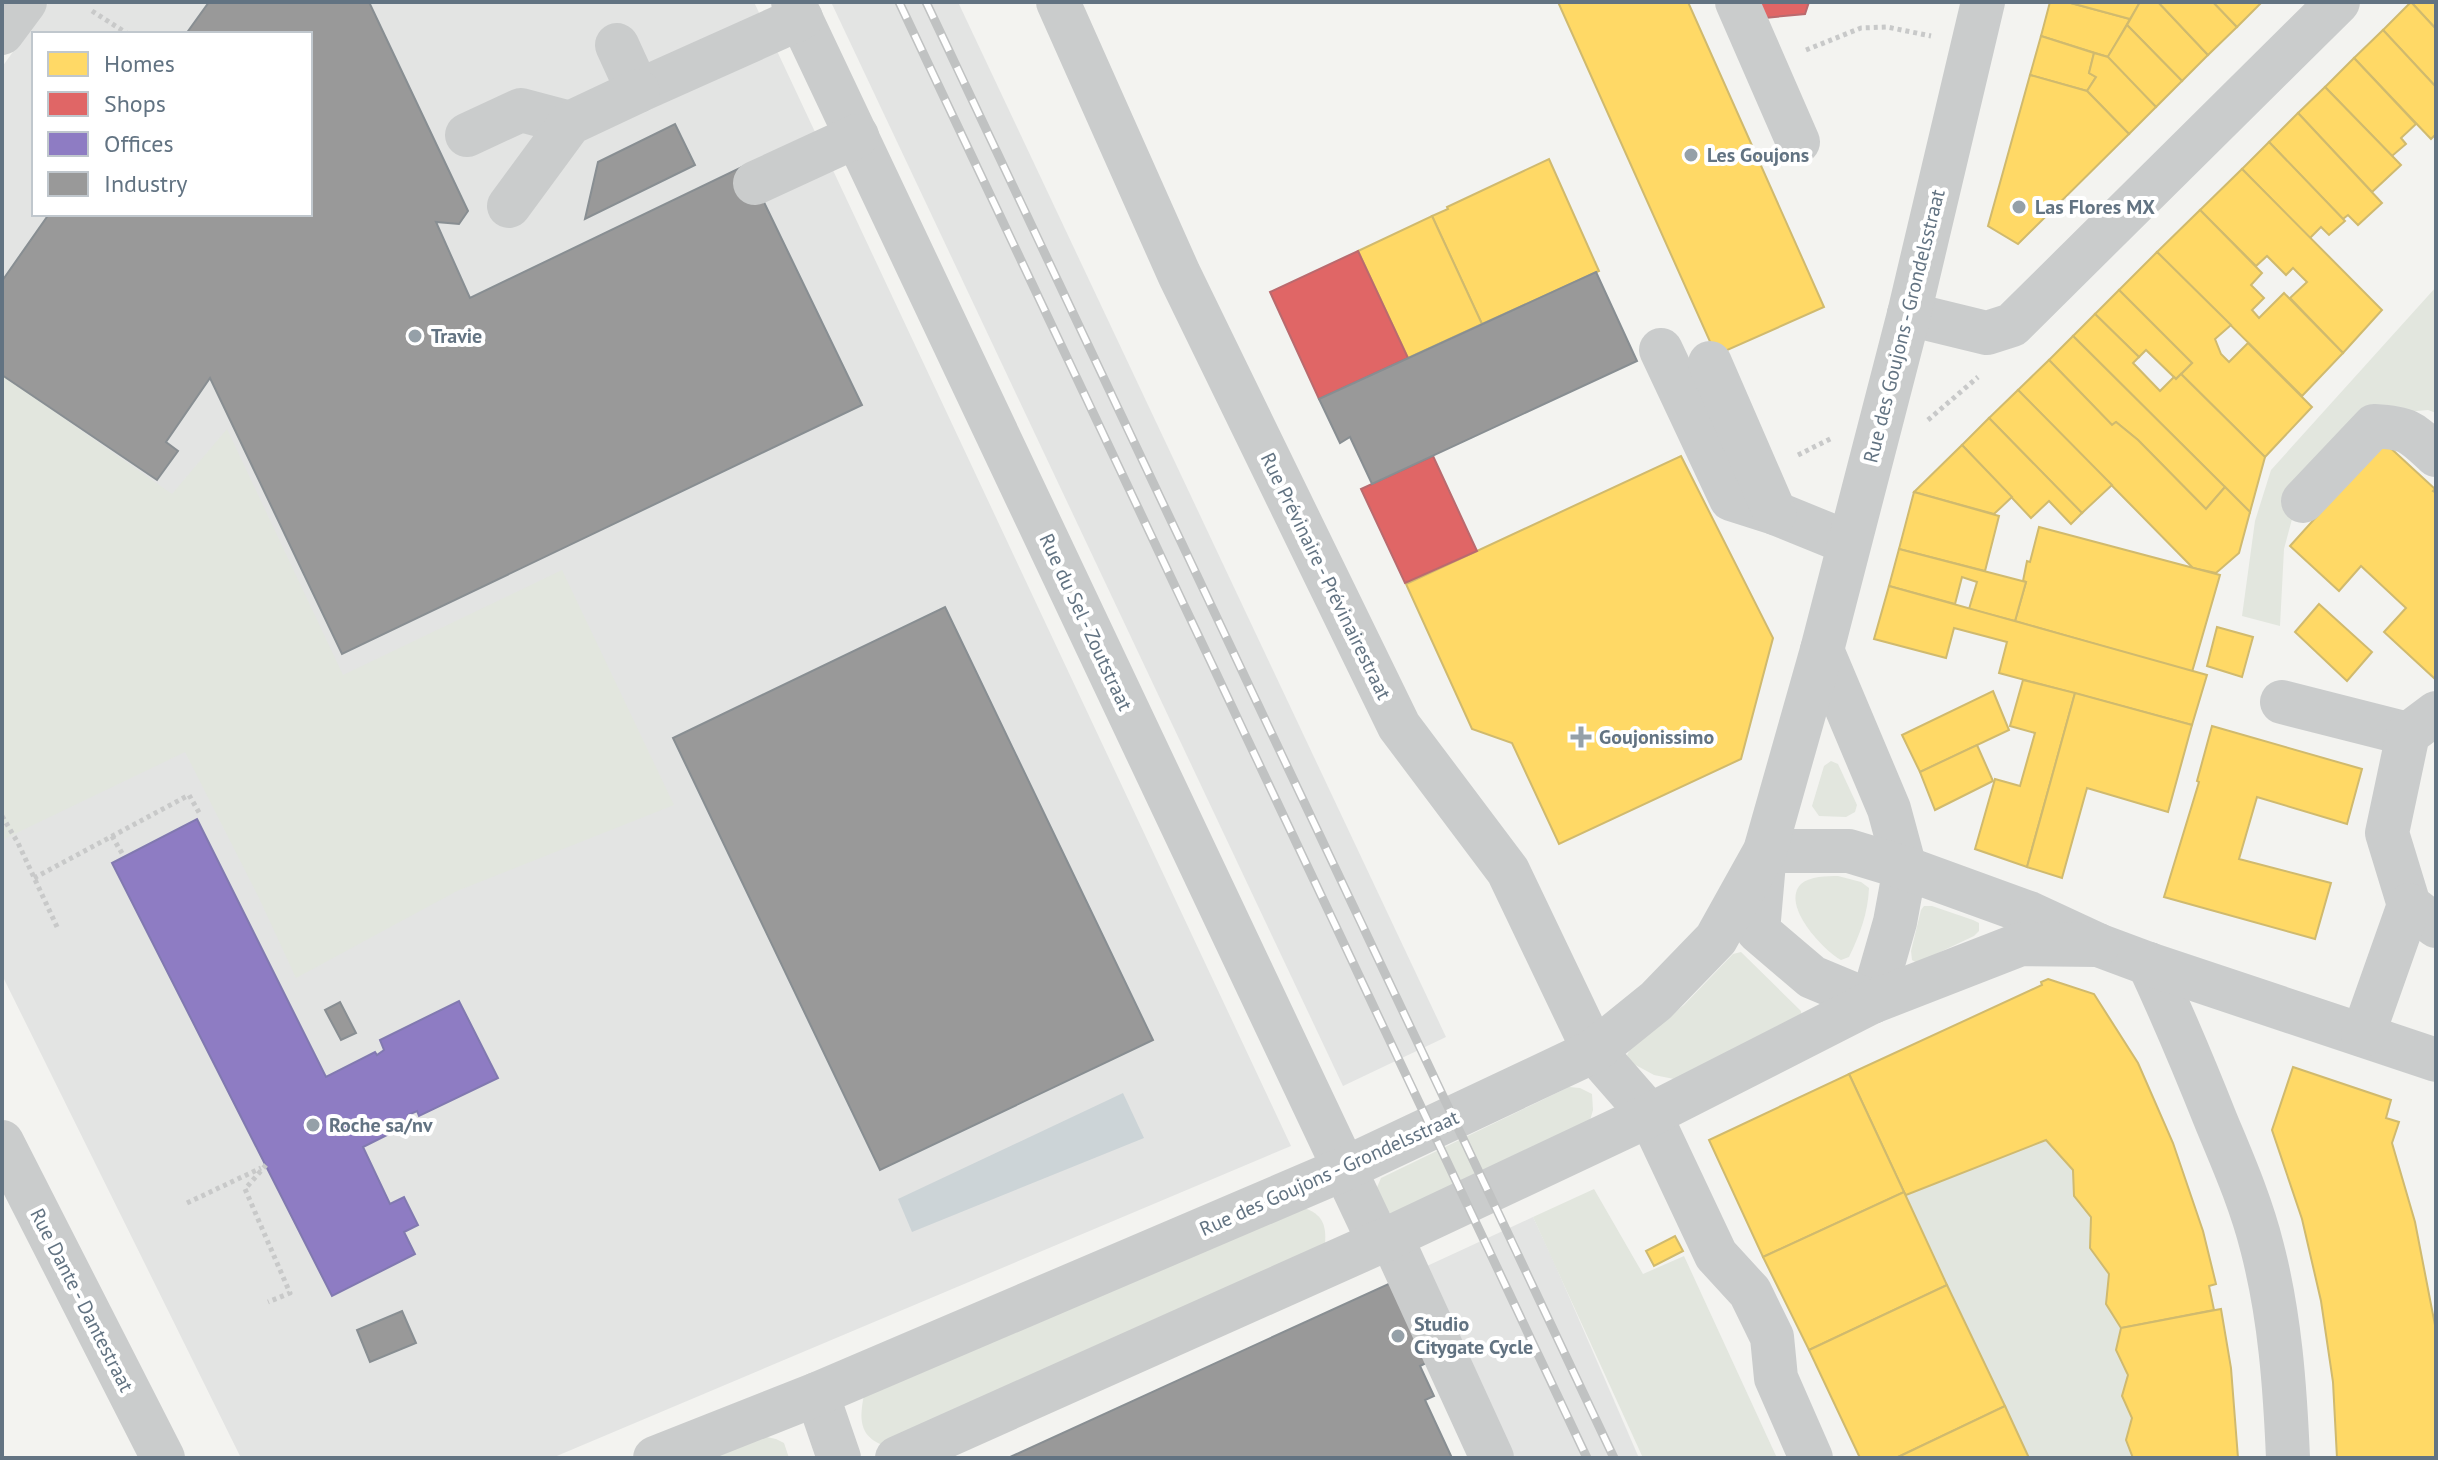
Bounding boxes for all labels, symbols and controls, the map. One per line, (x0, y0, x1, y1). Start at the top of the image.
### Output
legend (32, 32, 312, 216)
text: Homes (104, 48, 175, 79)
text: Shops (104, 88, 166, 119)
text: Offices (104, 128, 174, 159)
place label: Les Goujons (1707, 142, 1809, 168)
marker: Les Goujons (1682, 146, 1700, 164)
text: Industry (104, 168, 188, 199)
street label: Rue des Goujons - Grondelsstraat (1857, 186, 1951, 465)
place label: Las Flores MX (2035, 194, 2155, 220)
marker: Las Flores MX (2010, 198, 2028, 216)
place label: Travie (431, 323, 482, 349)
marker: Travie (406, 327, 424, 345)
street label: Rue Prévinaire - Prévinairestraat (1255, 448, 1397, 704)
street label: Rue du Sel - Zoutstraat (1034, 529, 1139, 715)
place label: Goujonissimo (1599, 724, 1714, 750)
marker: Goujonissimo (1570, 726, 1592, 748)
street label: Rue des Goujons - Grondelsstraat (1195, 1104, 1463, 1242)
place label: Roche sa/nv (329, 1112, 433, 1138)
marker: Roche sa/nv (304, 1116, 322, 1134)
street label: Rue Dante - Dantestraat (24, 1204, 140, 1396)
place label: Studio Citygate Cycle (1414, 1311, 1533, 1360)
marker: Studio Citygate Cycle (1389, 1327, 1407, 1345)

